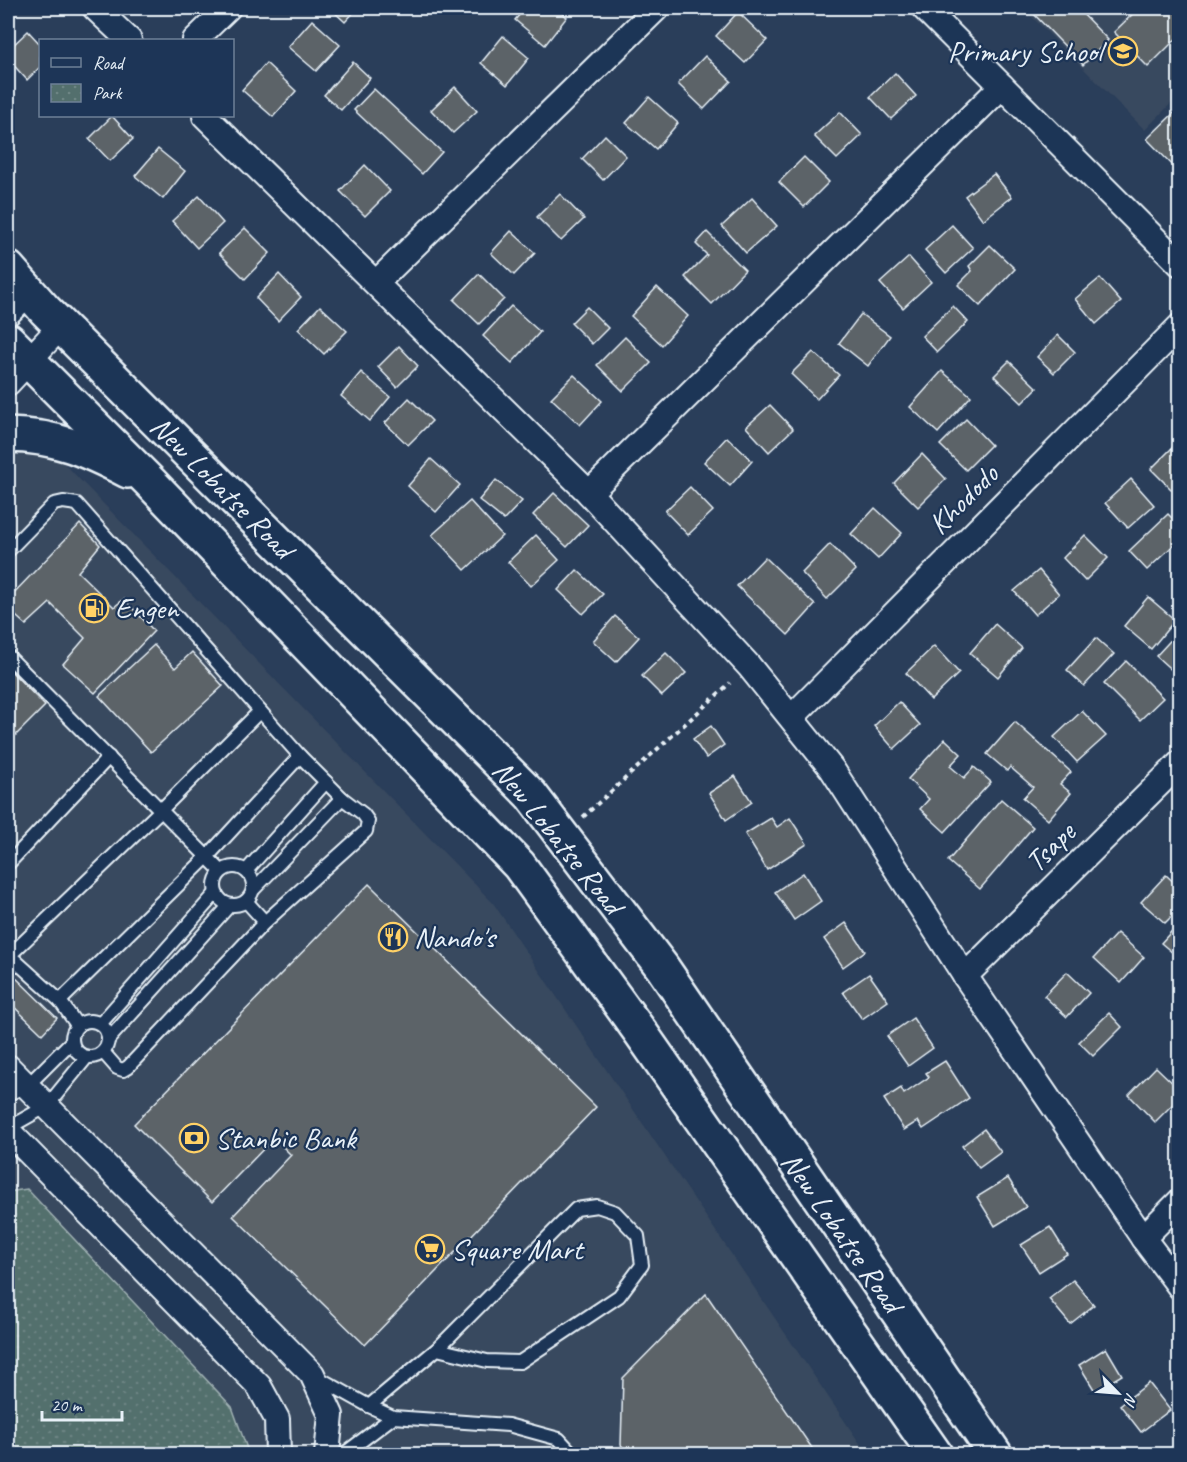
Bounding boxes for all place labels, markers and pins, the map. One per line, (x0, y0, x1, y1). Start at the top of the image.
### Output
place label: Primary School (948, 32, 1107, 70)
school or university icon: Primary School (1107, 35, 1139, 67)
place label: Engen (115, 589, 180, 627)
fuel station icon: Engen (78, 592, 110, 624)
place label: Nando's (414, 918, 497, 956)
restaurant icon: Nando's (377, 921, 409, 953)
place label: Stanbic Bank (215, 1119, 358, 1157)
bank icon: Stanbic Bank (178, 1122, 210, 1154)
place label: Square Mart (451, 1230, 585, 1268)
supermarket icon: Square Mart (414, 1233, 446, 1265)

